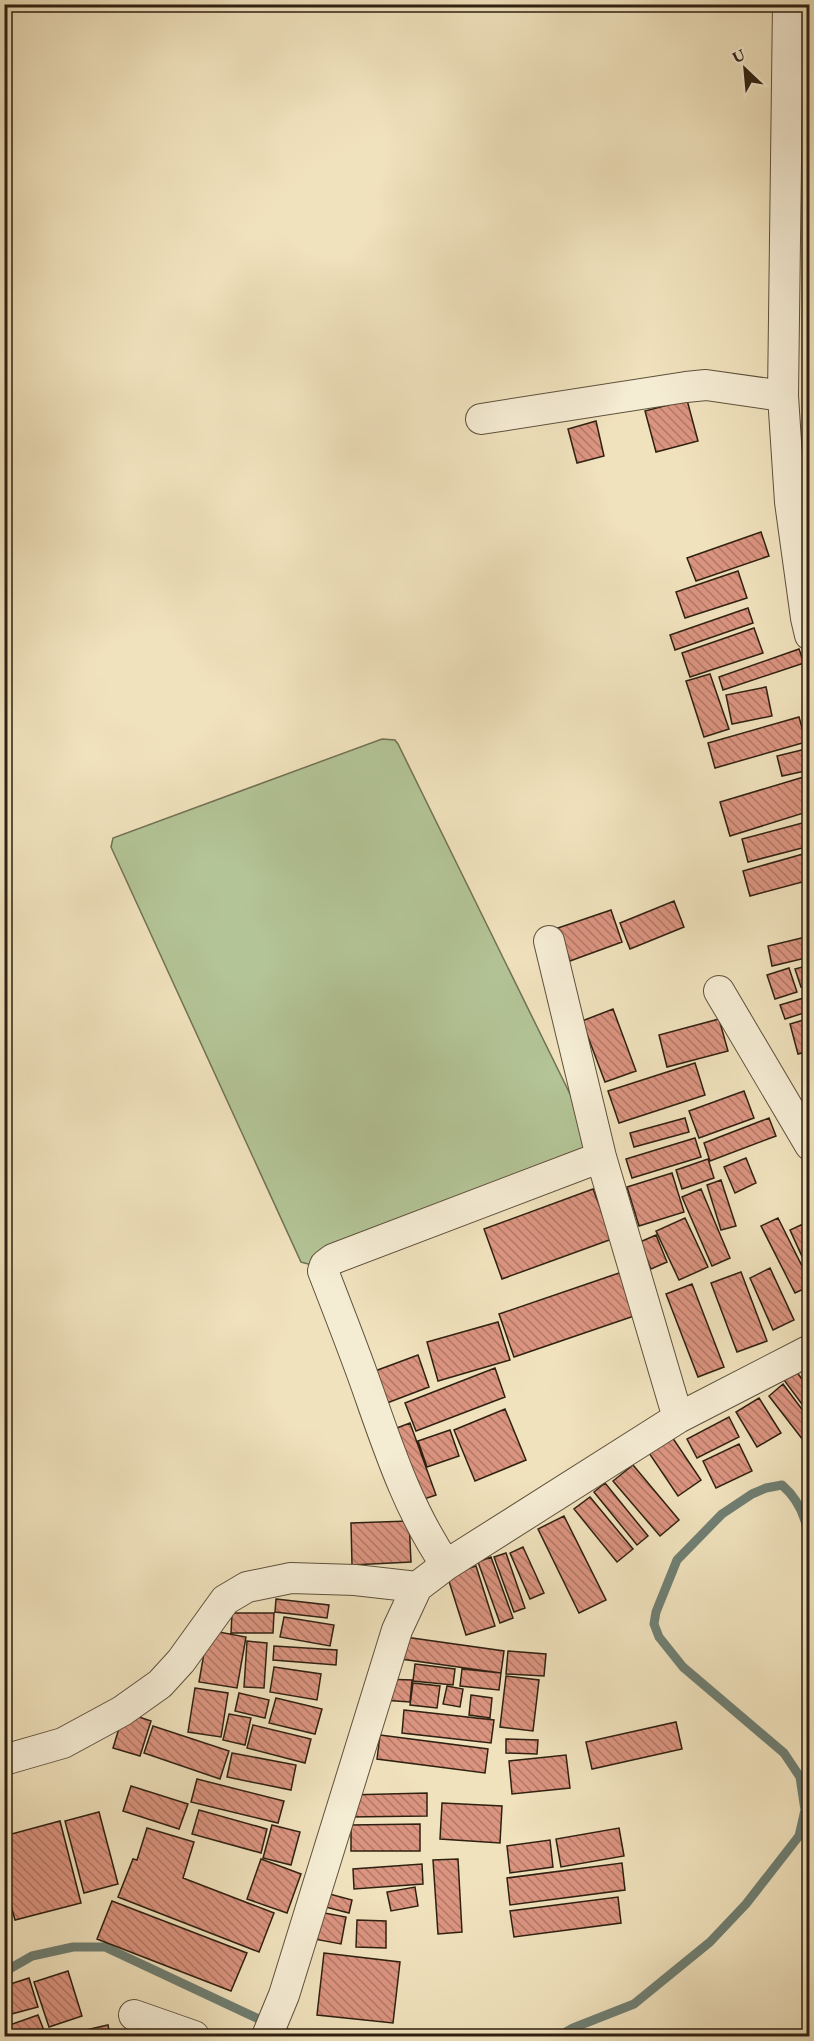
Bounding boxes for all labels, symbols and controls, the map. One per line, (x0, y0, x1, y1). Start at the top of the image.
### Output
north arrow (715, 39, 775, 99)
text: U (729, 44, 749, 68)

